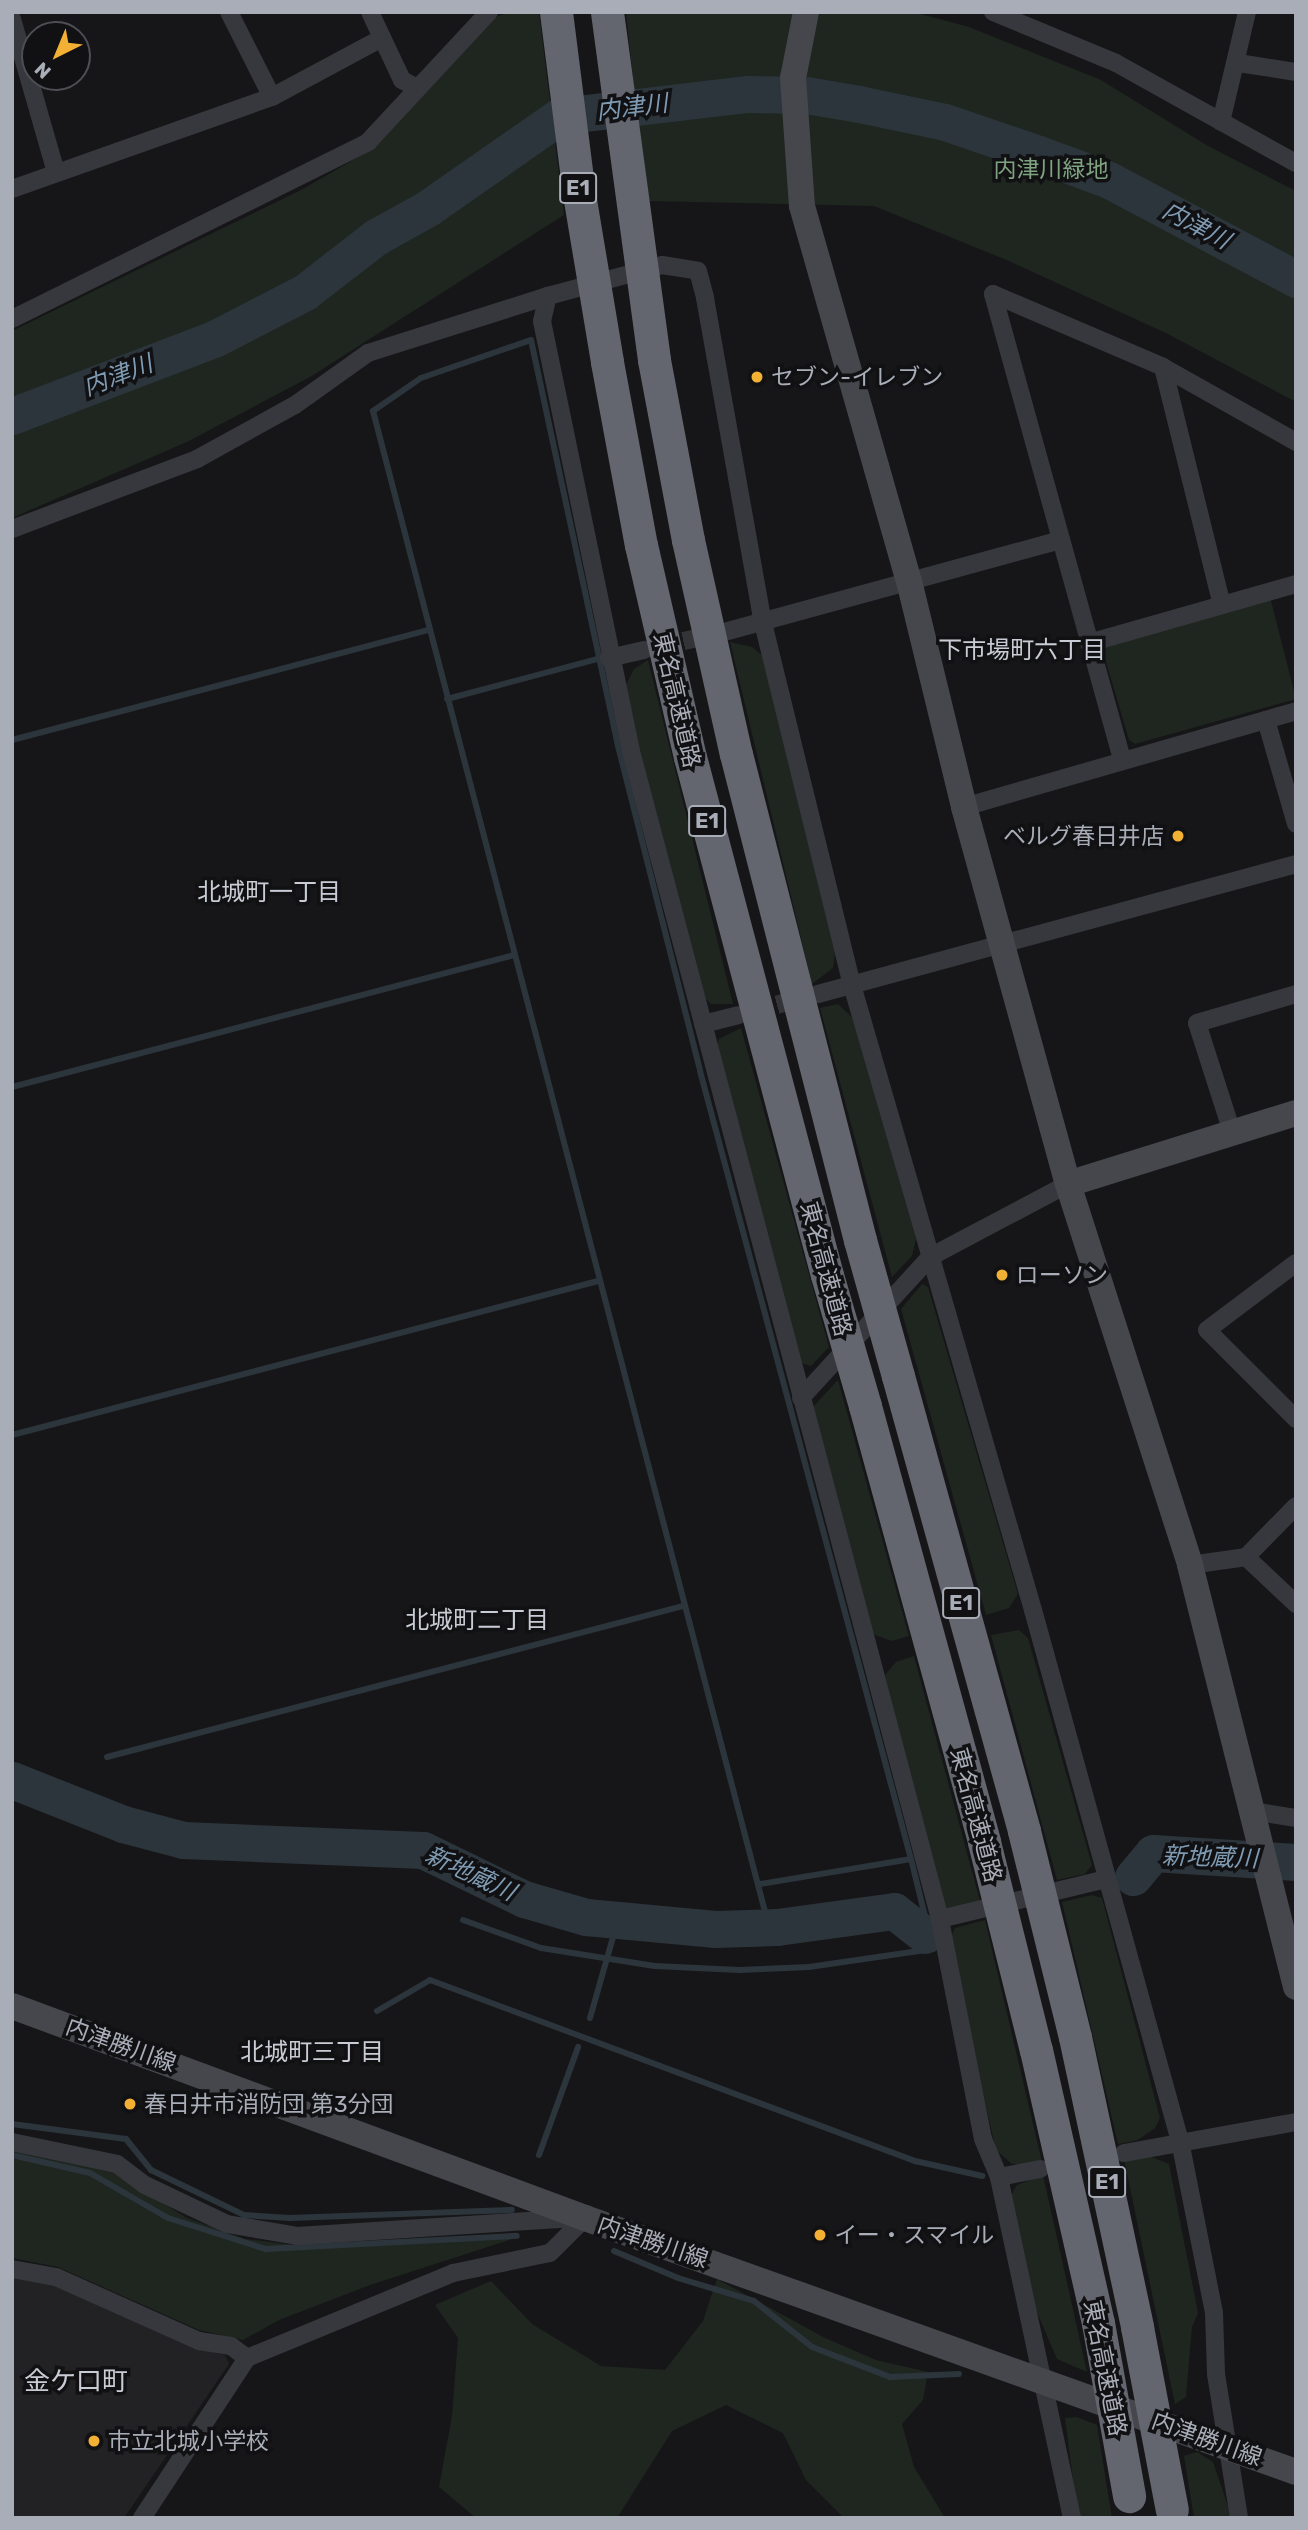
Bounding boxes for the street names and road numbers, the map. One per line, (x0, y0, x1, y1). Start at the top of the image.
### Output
road number: E1 (559, 170, 597, 206)
street label: 東名高速道路 (648, 630, 706, 770)
road number: E1 (688, 804, 726, 838)
street label: 東名高速道路 (795, 1199, 857, 1339)
road number: E1 (942, 1586, 980, 1620)
street label: 東名高速道路 (945, 1745, 1007, 1885)
street label: 内津勝川線 (62, 2012, 180, 2078)
road number: E1 (1088, 2164, 1126, 2200)
street label: 内津勝川線 (594, 2210, 712, 2274)
street label: 東名高速道路 (1078, 2298, 1132, 2438)
street label: 内津勝川線 (1148, 2406, 1266, 2472)

